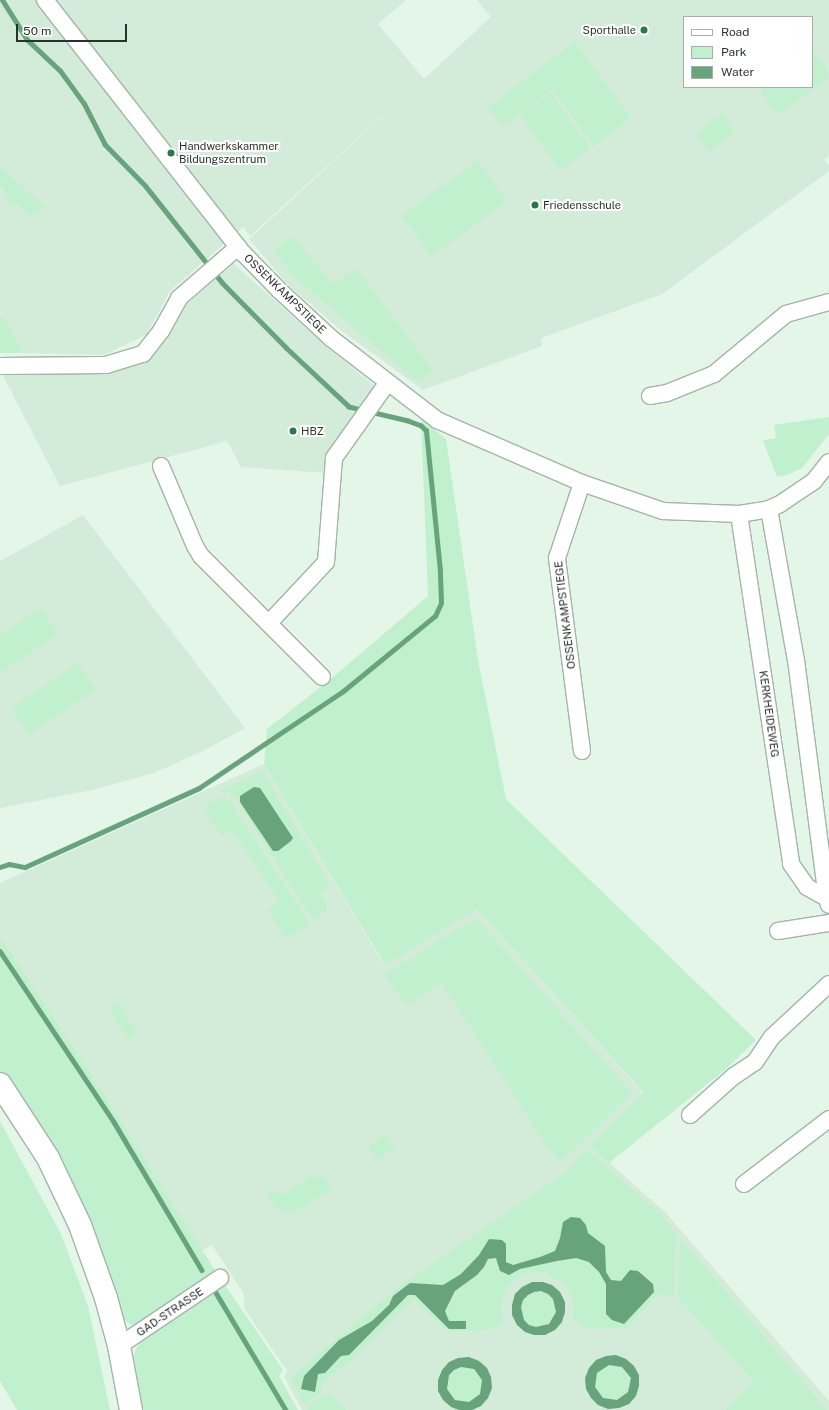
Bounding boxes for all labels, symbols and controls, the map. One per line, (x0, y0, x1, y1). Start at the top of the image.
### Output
scale bar (18, 16, 129, 42)
legend (683, 16, 813, 88)
place label: Sporthalle (583, 23, 636, 37)
text: 50 m (23, 24, 51, 38)
marker: Sporthalle (639, 25, 649, 35)
text: Road (721, 25, 749, 39)
text: Park (721, 45, 747, 59)
text: Water (721, 65, 754, 79)
place label: Handwerkskammer Bildungszentrum (179, 140, 279, 166)
marker: Handwerkskammer Bildungszentrum (166, 148, 176, 158)
place label: Friedensschule (543, 198, 621, 212)
marker: Friedensschule (530, 200, 540, 210)
street label: OSSENKAMPSTIEGE (241, 251, 329, 337)
place label: HBZ (301, 424, 324, 438)
marker: HBZ (288, 426, 298, 436)
street label: OSSENKAMPSTIEGE (552, 560, 578, 670)
street label: KERKHEIDEWEG (756, 670, 782, 758)
street label: GAD-STRASSE (134, 1285, 206, 1339)

